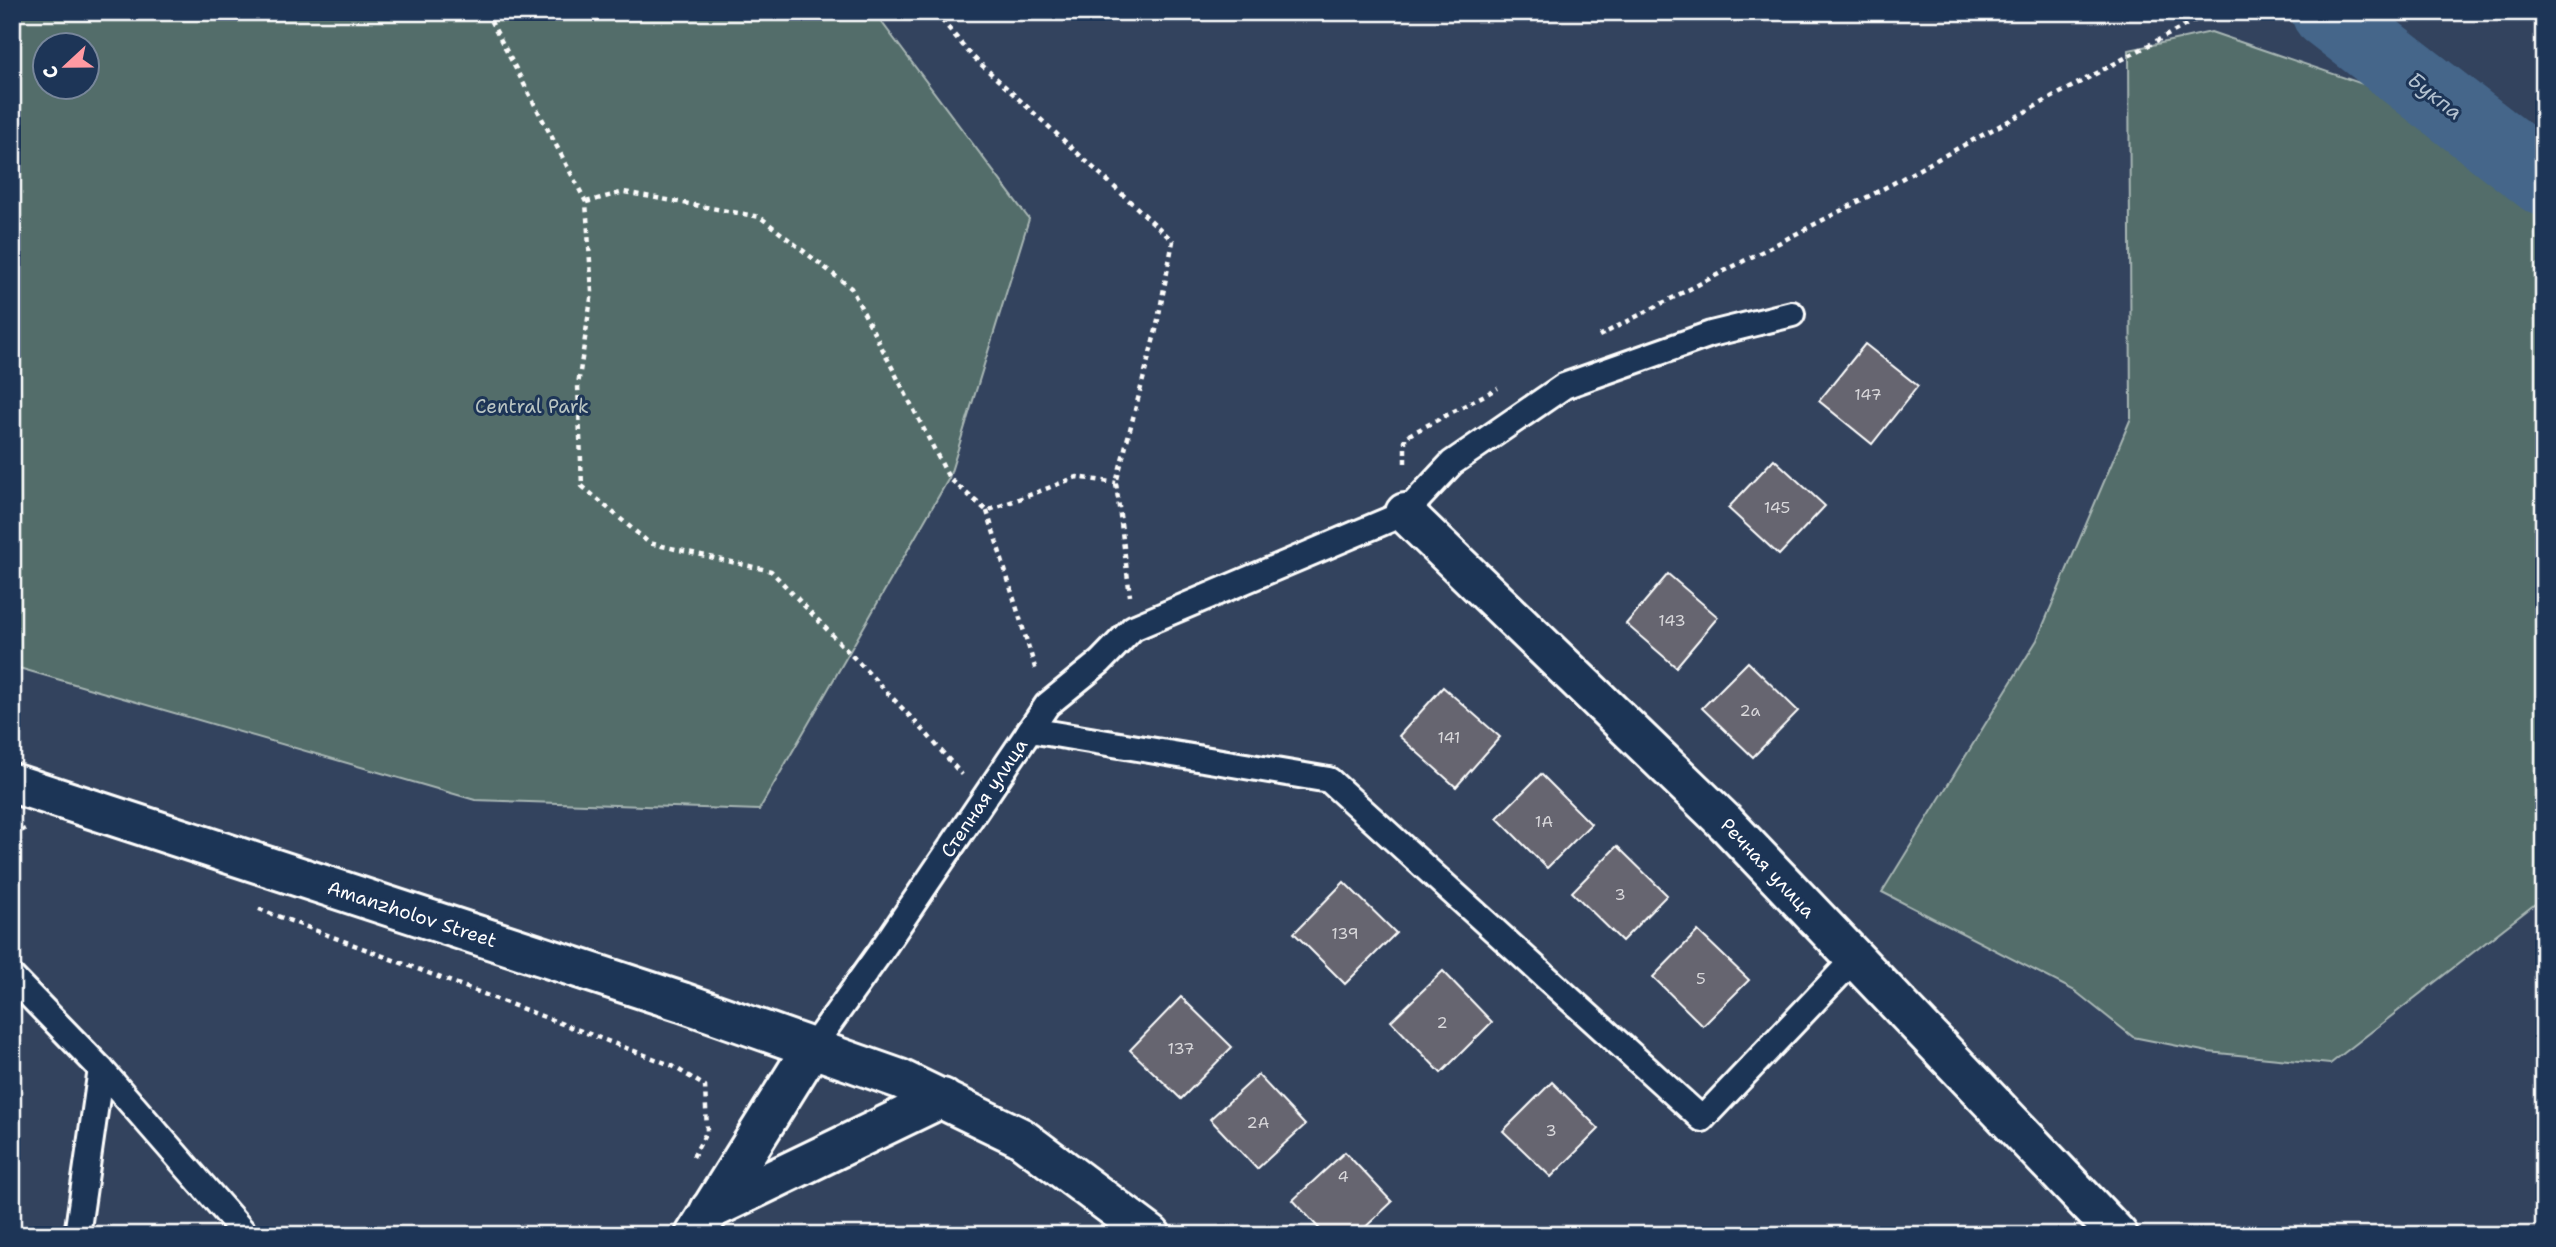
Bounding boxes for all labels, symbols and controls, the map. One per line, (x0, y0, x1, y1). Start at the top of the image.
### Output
north arrow (32, 32, 102, 102)
text: С (37, 62, 64, 82)
water label: Букпа (2402, 66, 2468, 126)
house number: 147 (1854, 384, 1882, 405)
park label: Central Park (475, 394, 589, 419)
house number: 145 (1764, 497, 1790, 518)
house number: 143 (1658, 610, 1686, 631)
house number: 2а (1739, 700, 1761, 721)
house number: 141 (1437, 727, 1461, 748)
street label: Степная улица (935, 733, 1033, 862)
house number: 1А (1535, 811, 1553, 832)
street label: Речная улица (1715, 813, 1821, 923)
street label: Amanzholov Street (324, 875, 500, 953)
house number: 3 (1614, 884, 1626, 905)
house number: 139 (1331, 923, 1359, 944)
house number: 5 (1696, 968, 1706, 989)
house number: 2 (1436, 1012, 1448, 1033)
house number: 137 (1168, 1038, 1194, 1059)
house number: 2А (1247, 1112, 1269, 1133)
house number: 3 (1545, 1120, 1557, 1141)
house number: 4 (1337, 1166, 1349, 1187)

